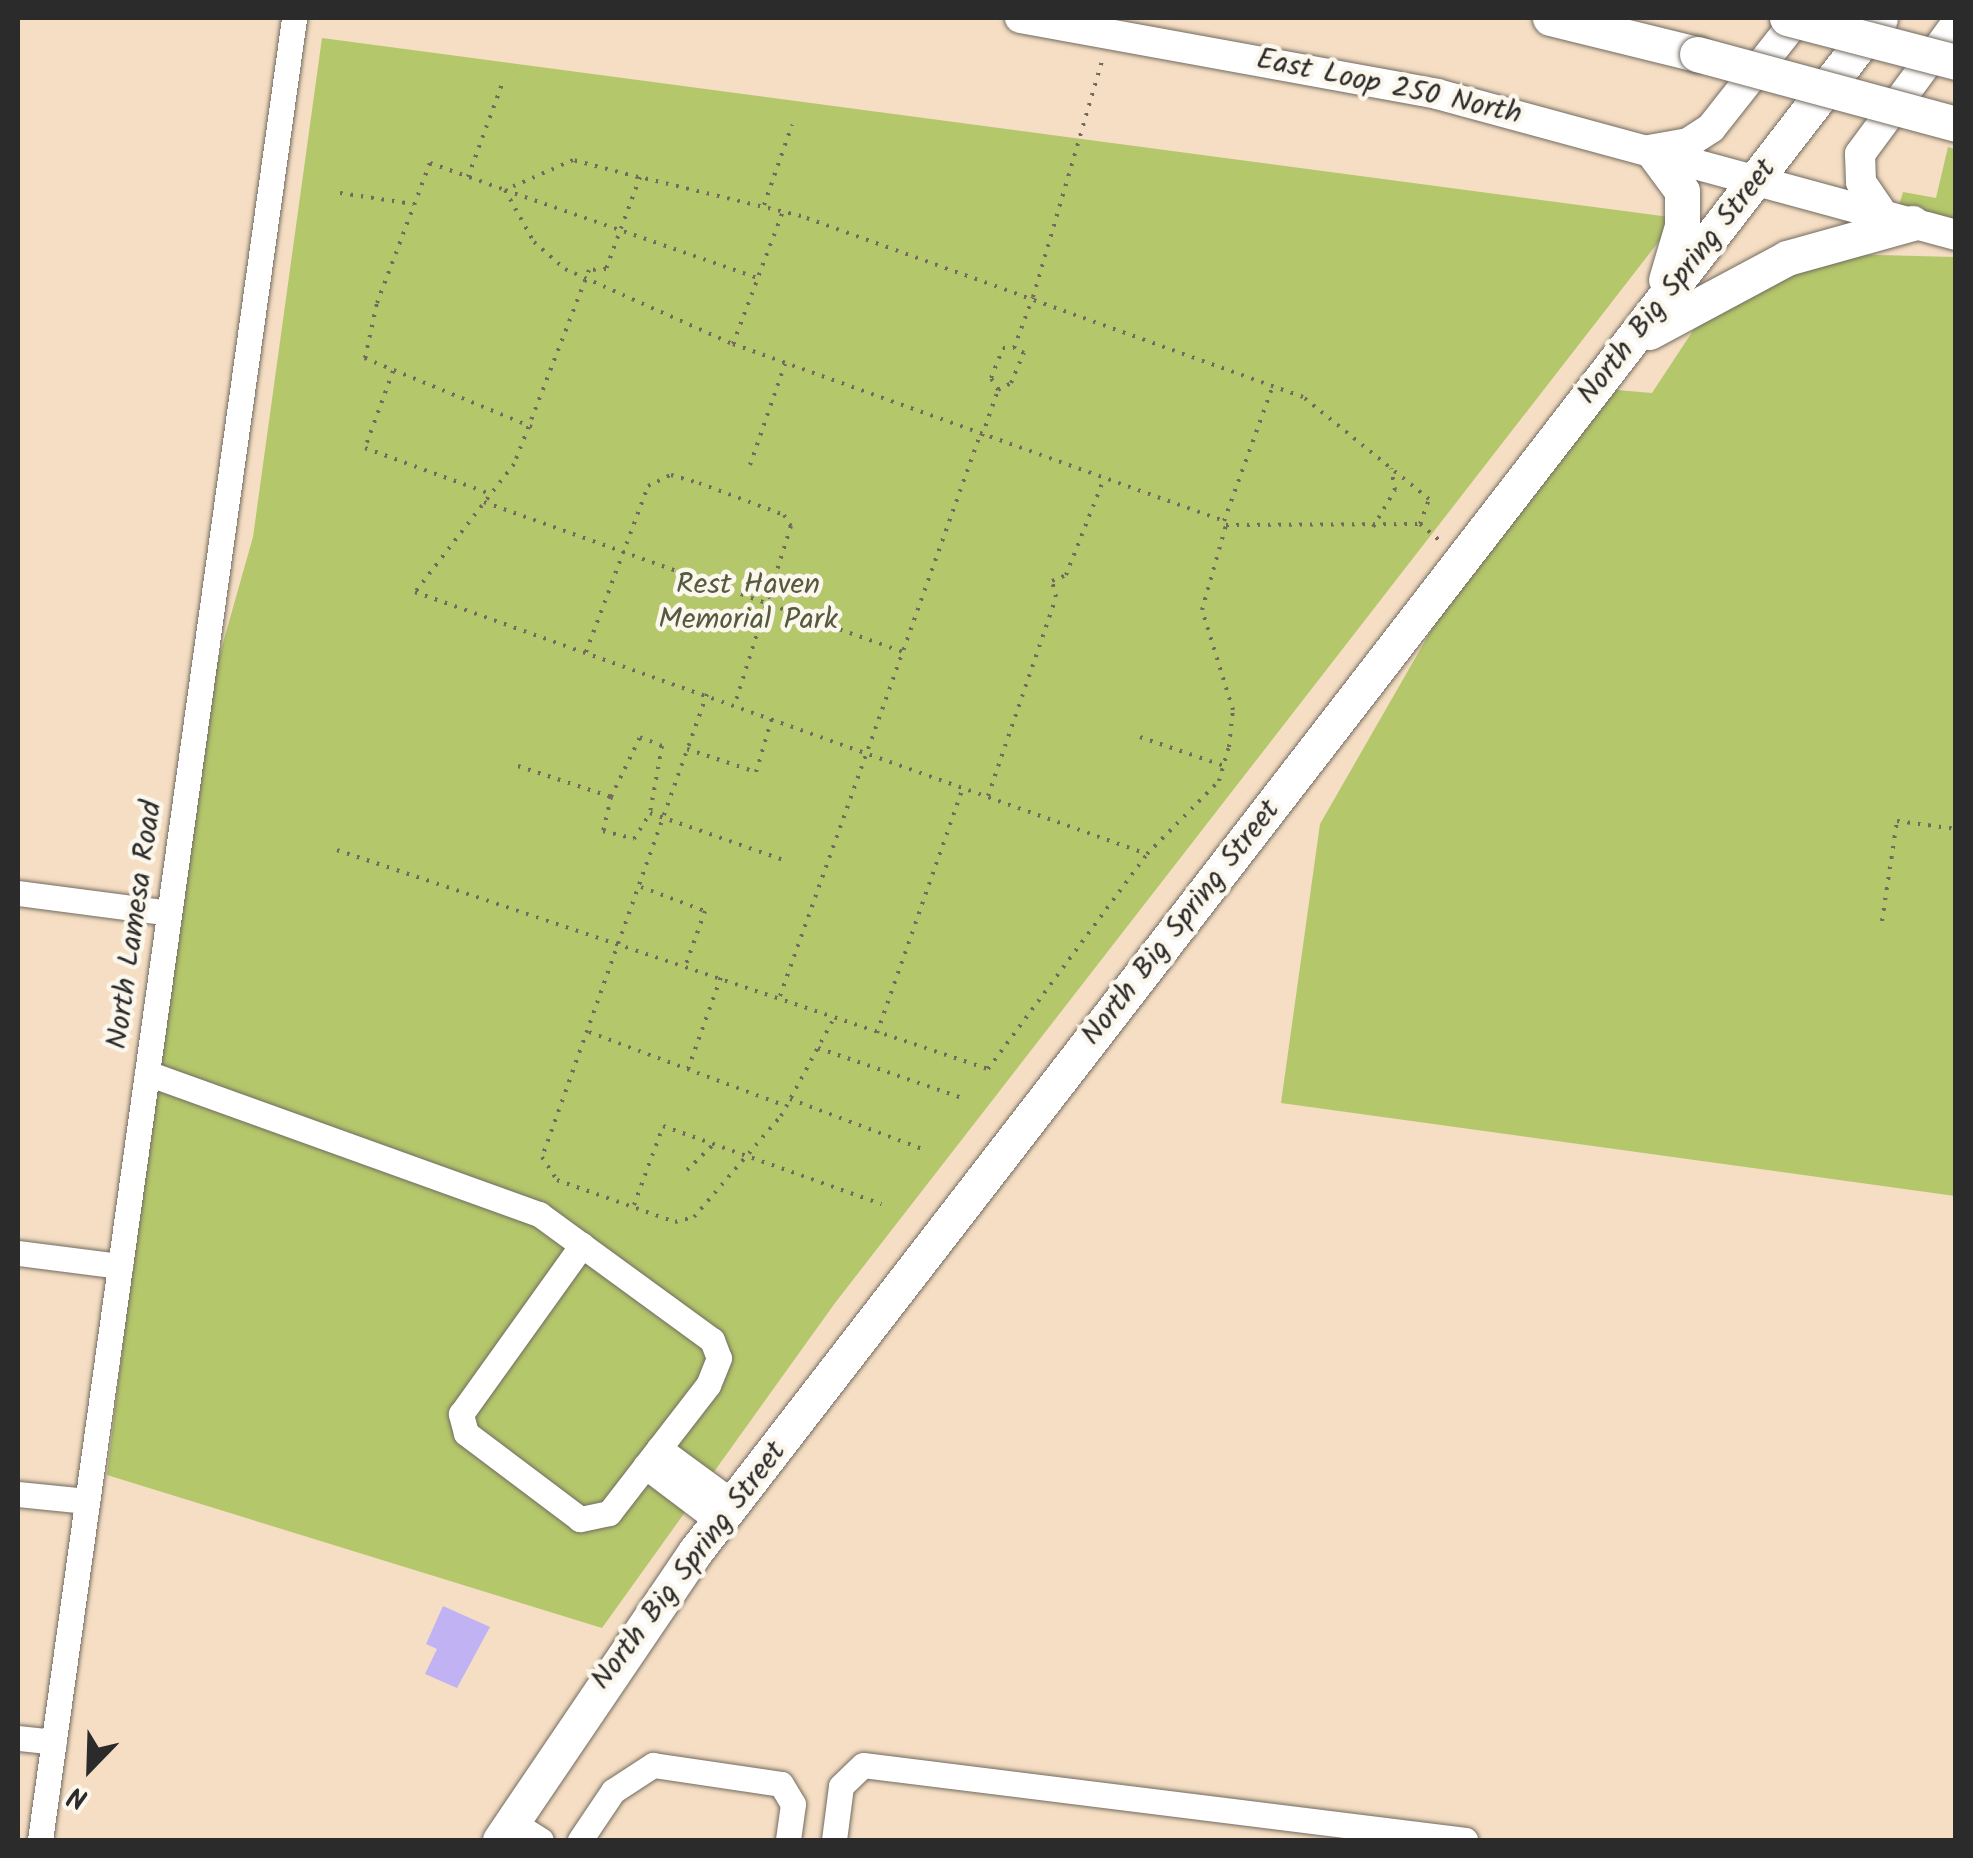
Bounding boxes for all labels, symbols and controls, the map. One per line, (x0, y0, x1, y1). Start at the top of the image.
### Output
street label: East Loop 250 North (1253, 41, 1525, 133)
street label: North Big Spring Street (1570, 152, 1784, 412)
park label: Rest Haven Memorial Park (658, 567, 838, 638)
street label: North Big Spring Street (1074, 793, 1288, 1053)
street label: North Lamesa Road (100, 799, 170, 1051)
street label: North Big Spring Street (584, 1435, 794, 1697)
north arrow (40, 1718, 140, 1818)
text: N (61, 1772, 95, 1820)

